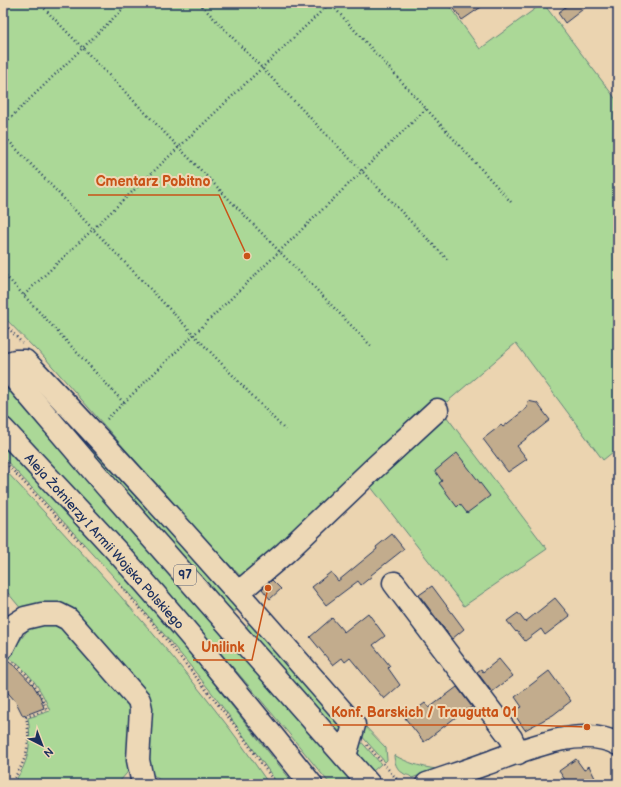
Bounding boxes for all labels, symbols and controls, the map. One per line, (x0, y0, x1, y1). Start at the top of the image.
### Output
callout: Cmentarz Pobitno (88, 169, 219, 195)
text: Cmentarz Pobitno (96, 173, 210, 190)
street label: Aleja Żołnierzy I Armii Wojska Polskiego (21, 451, 187, 633)
road number: 97 (174, 565, 196, 585)
callout: Unilink (193, 634, 252, 660)
text: Unilink (201, 639, 245, 656)
callout: Konf. Barskich / Traugutta 01 (323, 699, 525, 725)
text: Konf. Barskich / Traugutta 01 (331, 704, 517, 721)
north arrow (22, 725, 62, 765)
text: N (41, 744, 56, 760)

